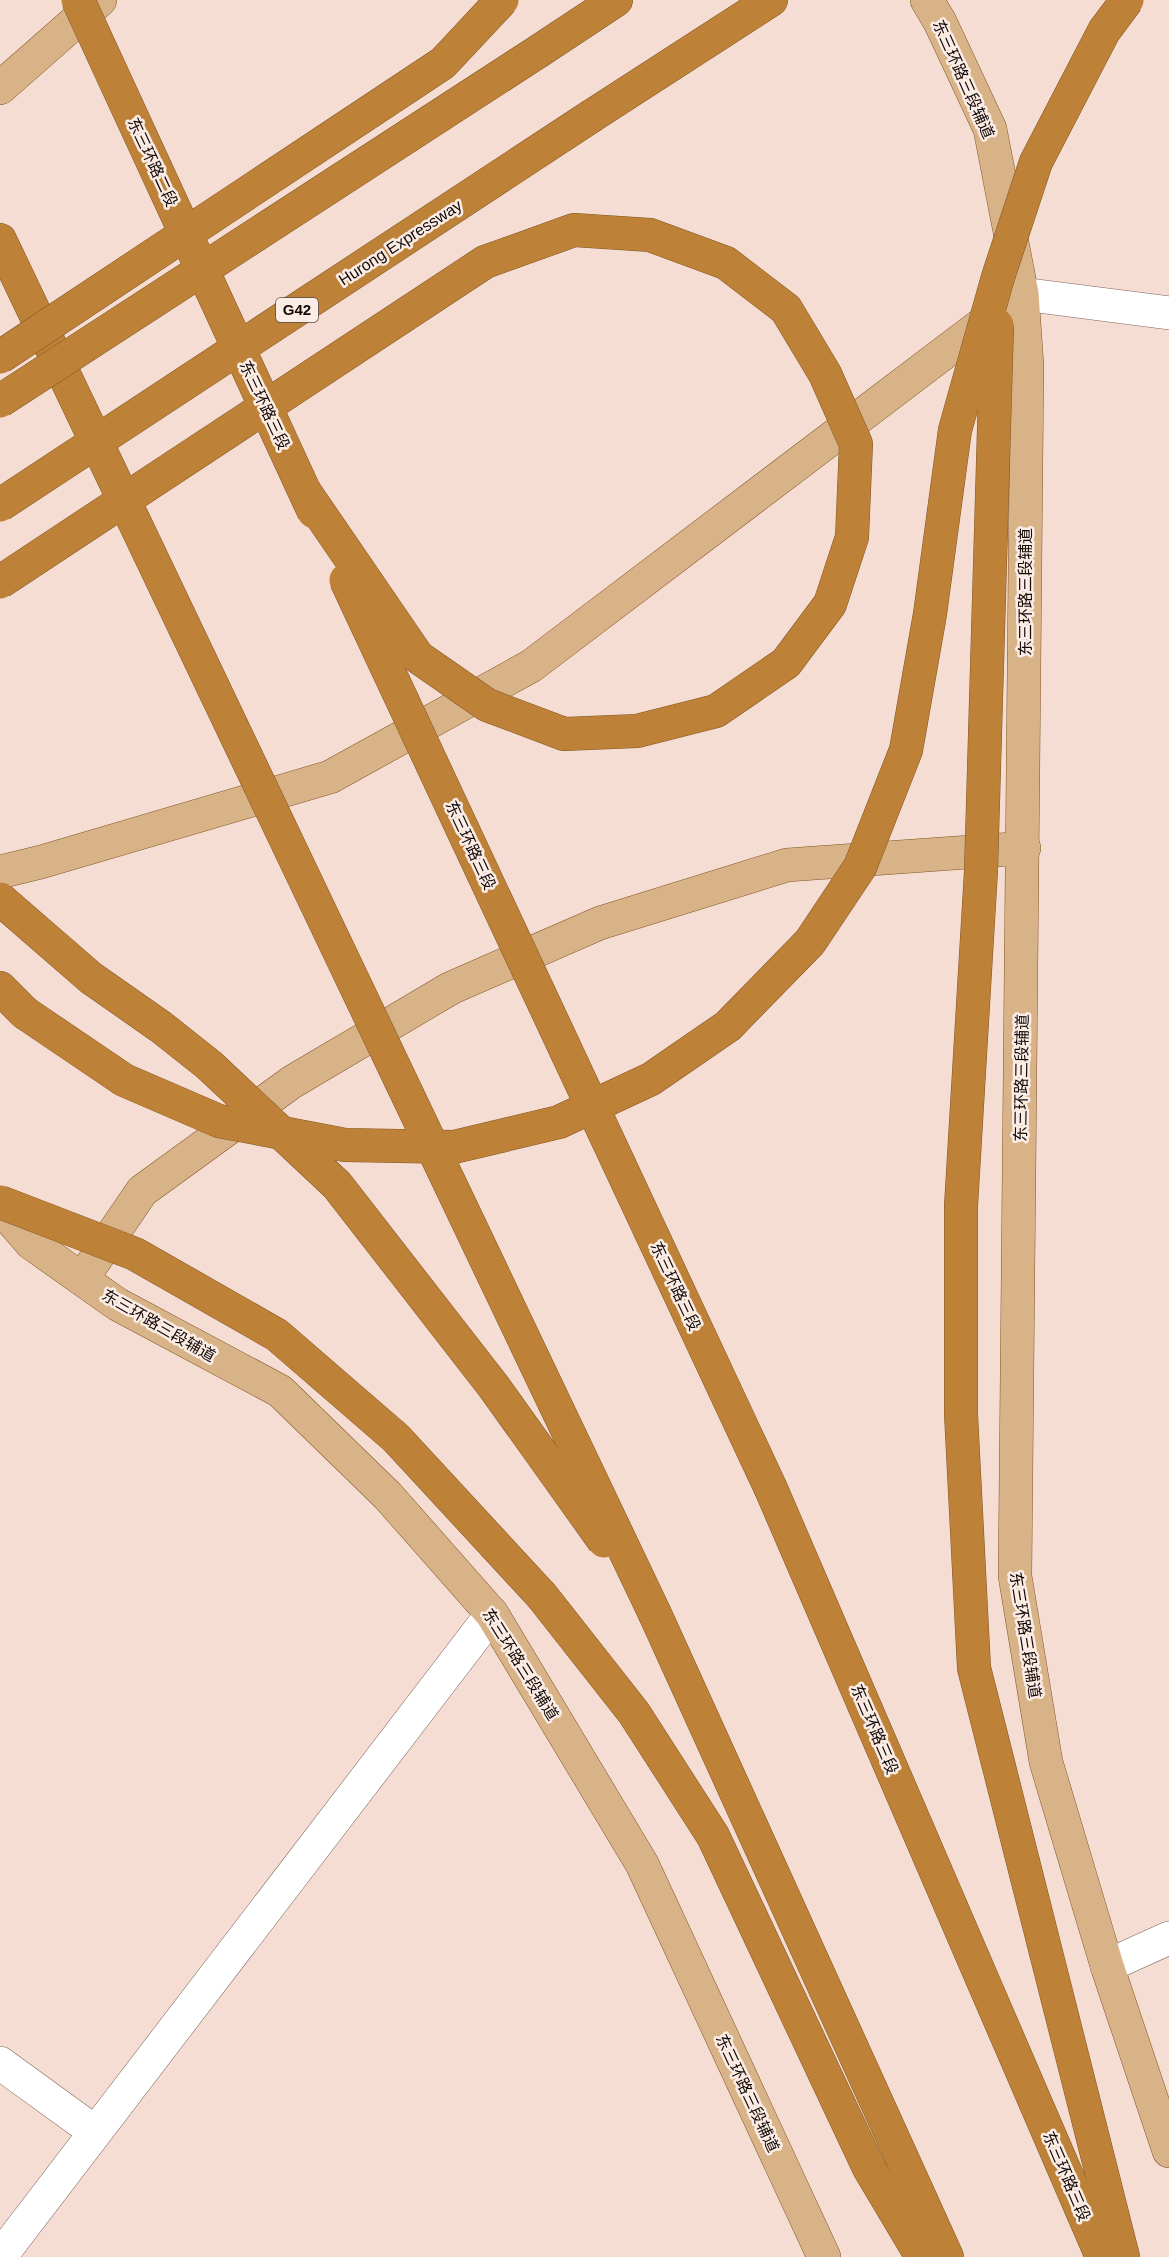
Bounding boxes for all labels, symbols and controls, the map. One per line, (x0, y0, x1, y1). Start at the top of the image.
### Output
street label: 东三环路三段辅道 (930, 17, 997, 141)
street label: 东三环路二段 (125, 115, 181, 209)
street label: Hurong Expressway (336, 196, 465, 289)
road number: G42 (276, 298, 318, 322)
street label: 东三环路三段 (237, 358, 293, 452)
street label: 东三环路三段辅道 (1017, 528, 1034, 656)
street label: 东三环路三段 (443, 798, 499, 892)
street label: 东三环路三段辅道 (1012, 1014, 1031, 1142)
street label: 东三环路三段 (648, 1239, 704, 1333)
street label: 东三环路三段辅道 (99, 1286, 218, 1365)
street label: 东三环路三段辅道 (1007, 1571, 1044, 1700)
street label: 东三环路三段辅道 (479, 1605, 562, 1723)
street label: 东三环路三段 (848, 1682, 901, 1777)
street label: 东三环路三段辅道 (713, 2032, 782, 2155)
street label: 东三环路三段 (1040, 2129, 1093, 2224)

